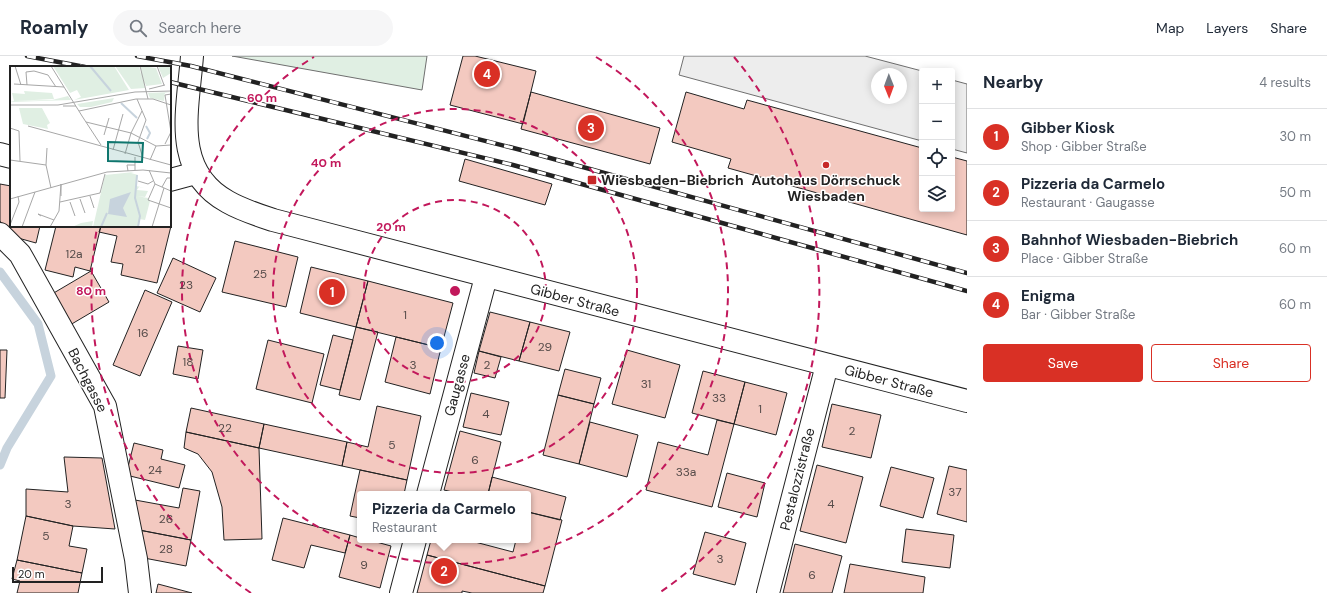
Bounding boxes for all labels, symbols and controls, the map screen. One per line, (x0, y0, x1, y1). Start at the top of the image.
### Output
search box (113, 10, 393, 46)
text: Roamly (20, 15, 89, 40)
icon: search (127, 17, 149, 39)
text: Search here (159, 18, 241, 38)
text: Map (1156, 19, 1184, 37)
text: Layers (1206, 19, 1248, 37)
text: Share (1270, 19, 1307, 37)
pin: 4 (474, 59, 500, 89)
inset map (10, 66, 171, 227)
north arrow (871, 68, 907, 104)
map controls (919, 68, 955, 212)
button: + (919, 68, 955, 104)
text: Nearby (983, 71, 1043, 93)
text: 4 results (1259, 74, 1311, 91)
text: 60 m (247, 90, 277, 106)
button: − (919, 104, 955, 140)
pin: 3 (578, 113, 604, 143)
text: Gibber Kiosk (1021, 118, 1115, 138)
text: 1 (994, 128, 998, 145)
text: 30 m (1279, 128, 1311, 145)
text: Shop · Gibber Straße (1021, 138, 1147, 155)
button: locate (919, 140, 955, 176)
text: 40 m (311, 155, 341, 171)
marker: Autohaus Dörrschuck Wiesbaden (821, 160, 831, 170)
place label: Wiesbaden-Biebrich (601, 171, 744, 189)
place label: Autohaus Dörrschuck Wiesbaden (752, 171, 900, 205)
marker: Wiesbaden-Biebrich (586, 174, 598, 186)
text: Pizzeria da Carmelo (1021, 174, 1165, 194)
button: layers (919, 176, 955, 212)
text: 2 (992, 184, 1000, 201)
text: 50 m (1279, 184, 1311, 201)
text: Restaurant · Gaugasse (1021, 194, 1155, 211)
text: 20 m (376, 219, 406, 235)
text: Bahnhof Wiesbaden-Biebrich (1021, 230, 1238, 250)
text: 3 (992, 240, 1000, 257)
text: 60 m (1279, 240, 1311, 257)
house number: 21 (135, 241, 145, 257)
house number: 12a (65, 246, 83, 262)
text: Place · Gibber Straße (1021, 250, 1148, 267)
house number: 25 (253, 266, 267, 282)
house number: 23 (179, 277, 193, 293)
pin: 1 (319, 277, 345, 307)
street label: Gibber Straße (528, 279, 622, 321)
text: 80 m (76, 283, 106, 299)
centre of rings (448, 284, 462, 298)
text: Enigma (1021, 286, 1075, 306)
text: 4 (992, 296, 1000, 313)
text: 60 m (1279, 296, 1311, 313)
text: Bar · Gibber Straße (1021, 306, 1135, 323)
house number: 1 (403, 307, 407, 323)
house number: 16 (137, 325, 149, 341)
your location (427, 333, 447, 353)
house number: 29 (538, 339, 552, 355)
button: Save (983, 344, 1143, 382)
button: Share (1151, 344, 1311, 382)
street label: Bachgasse (64, 345, 112, 415)
street label: Gaugasse (440, 352, 474, 418)
house number: 18 (182, 354, 194, 370)
house number: 3 (409, 357, 417, 373)
house number: 2 (484, 357, 491, 373)
street label: Gibber Straße (842, 360, 936, 402)
house number: 31 (641, 376, 651, 392)
house number: 33 (712, 390, 726, 406)
house number: 1 (758, 401, 762, 417)
house number: 4 (482, 406, 490, 422)
house number: 22 (218, 420, 232, 436)
house number: 2 (849, 423, 856, 439)
street label: Pestalozzistraße (776, 426, 818, 532)
house number: 5 (388, 437, 396, 453)
house number: 6 (471, 452, 479, 468)
house number: 24 (148, 462, 162, 478)
house number: 33a (676, 464, 696, 480)
house number: 37 (948, 484, 962, 500)
popup (357, 491, 531, 543)
house number: 3 (64, 496, 72, 512)
house number: 4 (827, 496, 835, 512)
text: Pizzeria da Carmelo (372, 499, 516, 519)
house number: 26 (159, 511, 173, 527)
text: Restaurant (372, 519, 437, 536)
house number: 5 (42, 528, 50, 544)
house number: 28 (159, 541, 173, 557)
house number: 3 (716, 551, 724, 567)
pin: 2 (431, 556, 457, 586)
house number: 9 (360, 557, 368, 573)
scale bar (12, 565, 103, 584)
text: 20 m (18, 567, 44, 581)
house number: 6 (808, 567, 816, 583)

